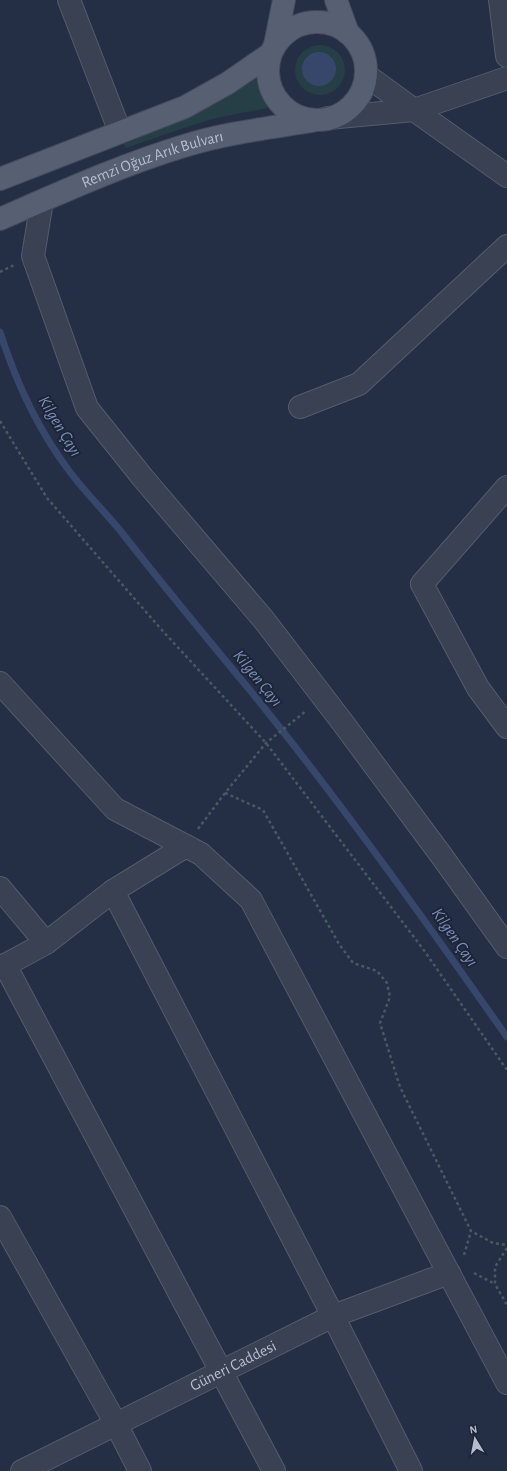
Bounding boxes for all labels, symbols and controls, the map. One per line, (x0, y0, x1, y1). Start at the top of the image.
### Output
street label: Remzi Oğuz Arık Bulvarı (79, 128, 225, 191)
water label: Kilgen Çayı (35, 393, 85, 459)
water label: Kilgen Çayı (230, 647, 286, 709)
water label: Kilgen Çayı (429, 905, 481, 969)
street label: Güneri Caddesi (188, 1338, 279, 1394)
north arrow (455, 1419, 495, 1459)
text: N (469, 1424, 478, 1436)

